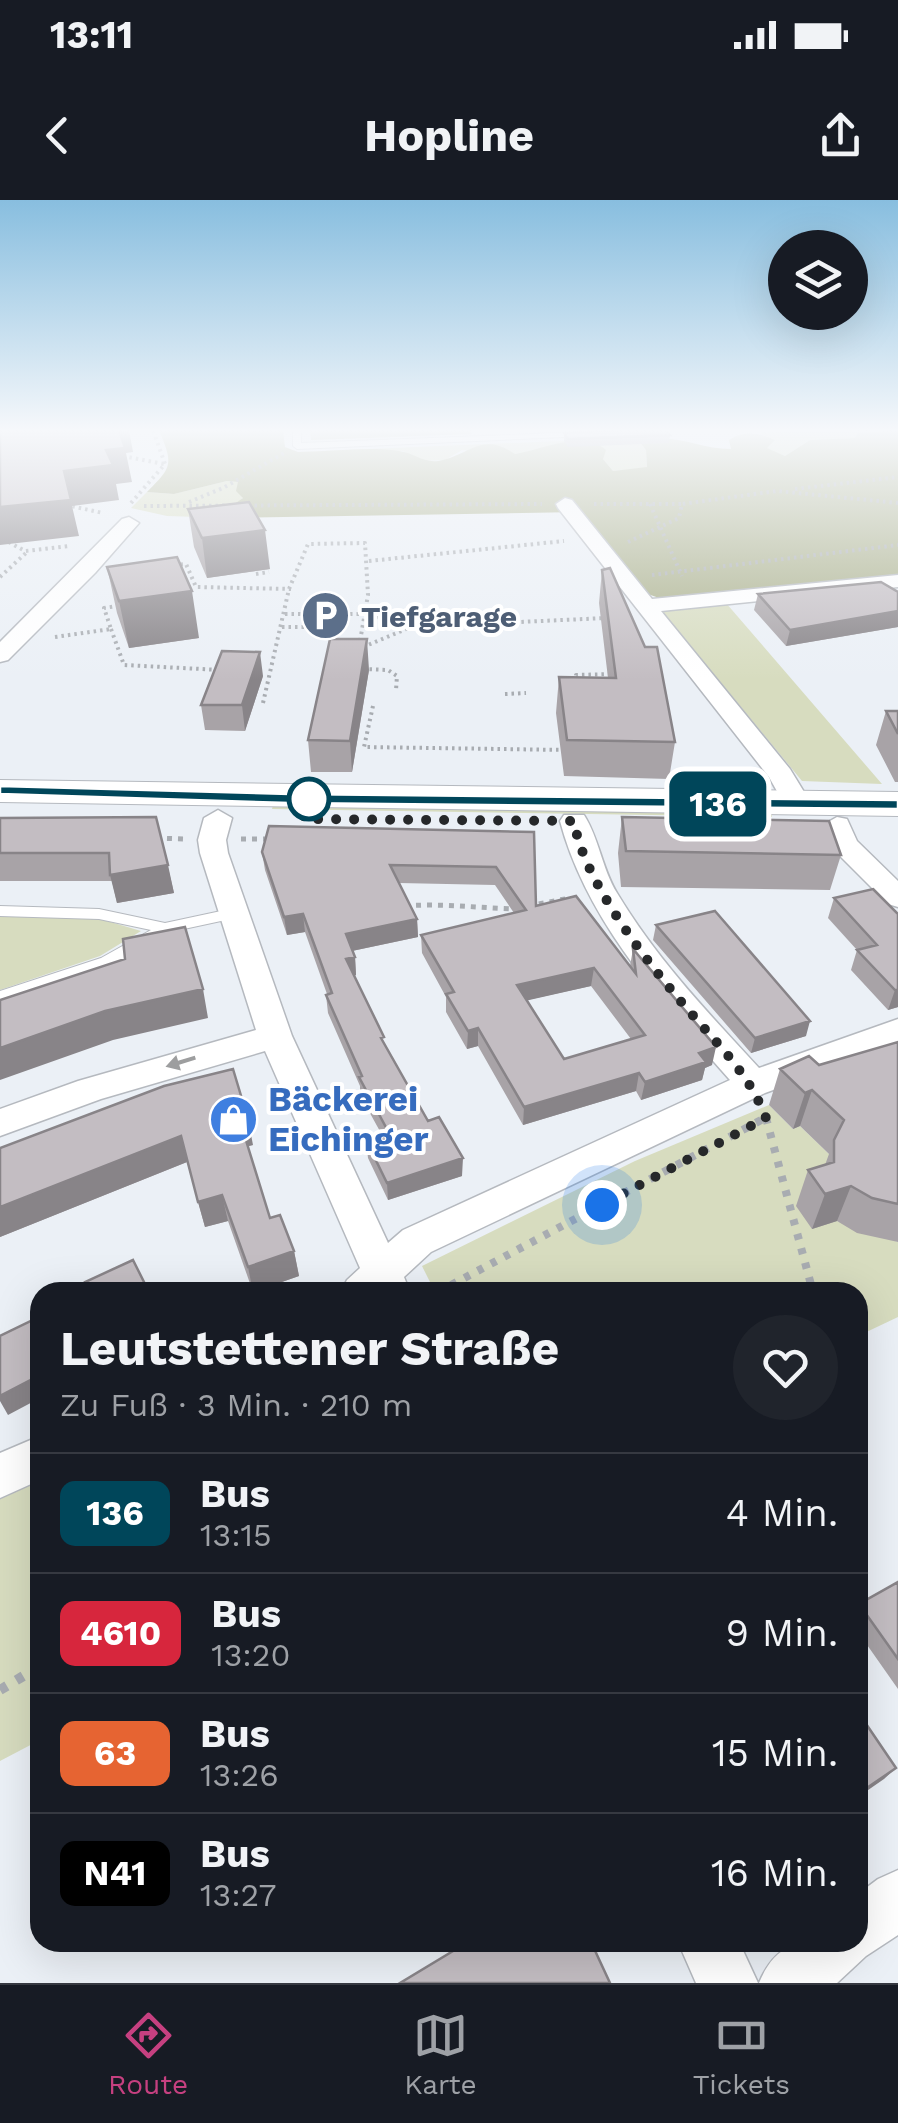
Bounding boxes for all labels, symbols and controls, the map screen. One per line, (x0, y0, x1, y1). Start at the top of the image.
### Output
text: 13:11 (50, 13, 133, 57)
icon: back (30, 108, 85, 163)
icon: share (813, 108, 868, 163)
text: Hopline (364, 109, 534, 162)
map controls (768, 230, 868, 330)
button: layers (768, 230, 868, 330)
parking icon: Tiefgarage (300, 590, 352, 642)
place label: Tiefgarage (361, 599, 517, 634)
line badge: 136 (660, 772, 776, 836)
unlabelled marker (288, 778, 330, 820)
text: 136 (689, 783, 747, 825)
one-way arrow (165, 1055, 196, 1070)
place label: Bäckerei Eichinger (268, 1078, 429, 1160)
shop icon: Bäckerei Eichinger (207, 1093, 259, 1145)
your location (577, 1180, 627, 1230)
button: heart (733, 1315, 838, 1420)
text: Leutstettener Straße (60, 1320, 559, 1377)
text: Zu Fuß · 3 Min. · 210 m (60, 1386, 412, 1424)
text: Bus (200, 1472, 270, 1516)
text: 4 Min. (726, 1491, 838, 1535)
text: 136 (86, 1492, 144, 1534)
text: 13:15 (200, 1516, 272, 1554)
text: Bus (211, 1592, 281, 1636)
text: 9 Min. (725, 1611, 838, 1655)
text: 4610 (80, 1612, 161, 1654)
text: 13:20 (211, 1636, 290, 1674)
text: Bus (200, 1712, 270, 1756)
text: 15 Min. (712, 1731, 838, 1775)
text: 63 (94, 1732, 136, 1774)
text: 13:26 (200, 1756, 279, 1794)
text: Bus (200, 1832, 270, 1876)
text: 16 Min. (711, 1851, 838, 1895)
text: N41 (84, 1852, 146, 1894)
text: 13:27 (200, 1876, 277, 1914)
tab: Route (108, 2008, 188, 2101)
tab: Karte (404, 2008, 477, 2101)
tab: Tickets (693, 2008, 790, 2101)

